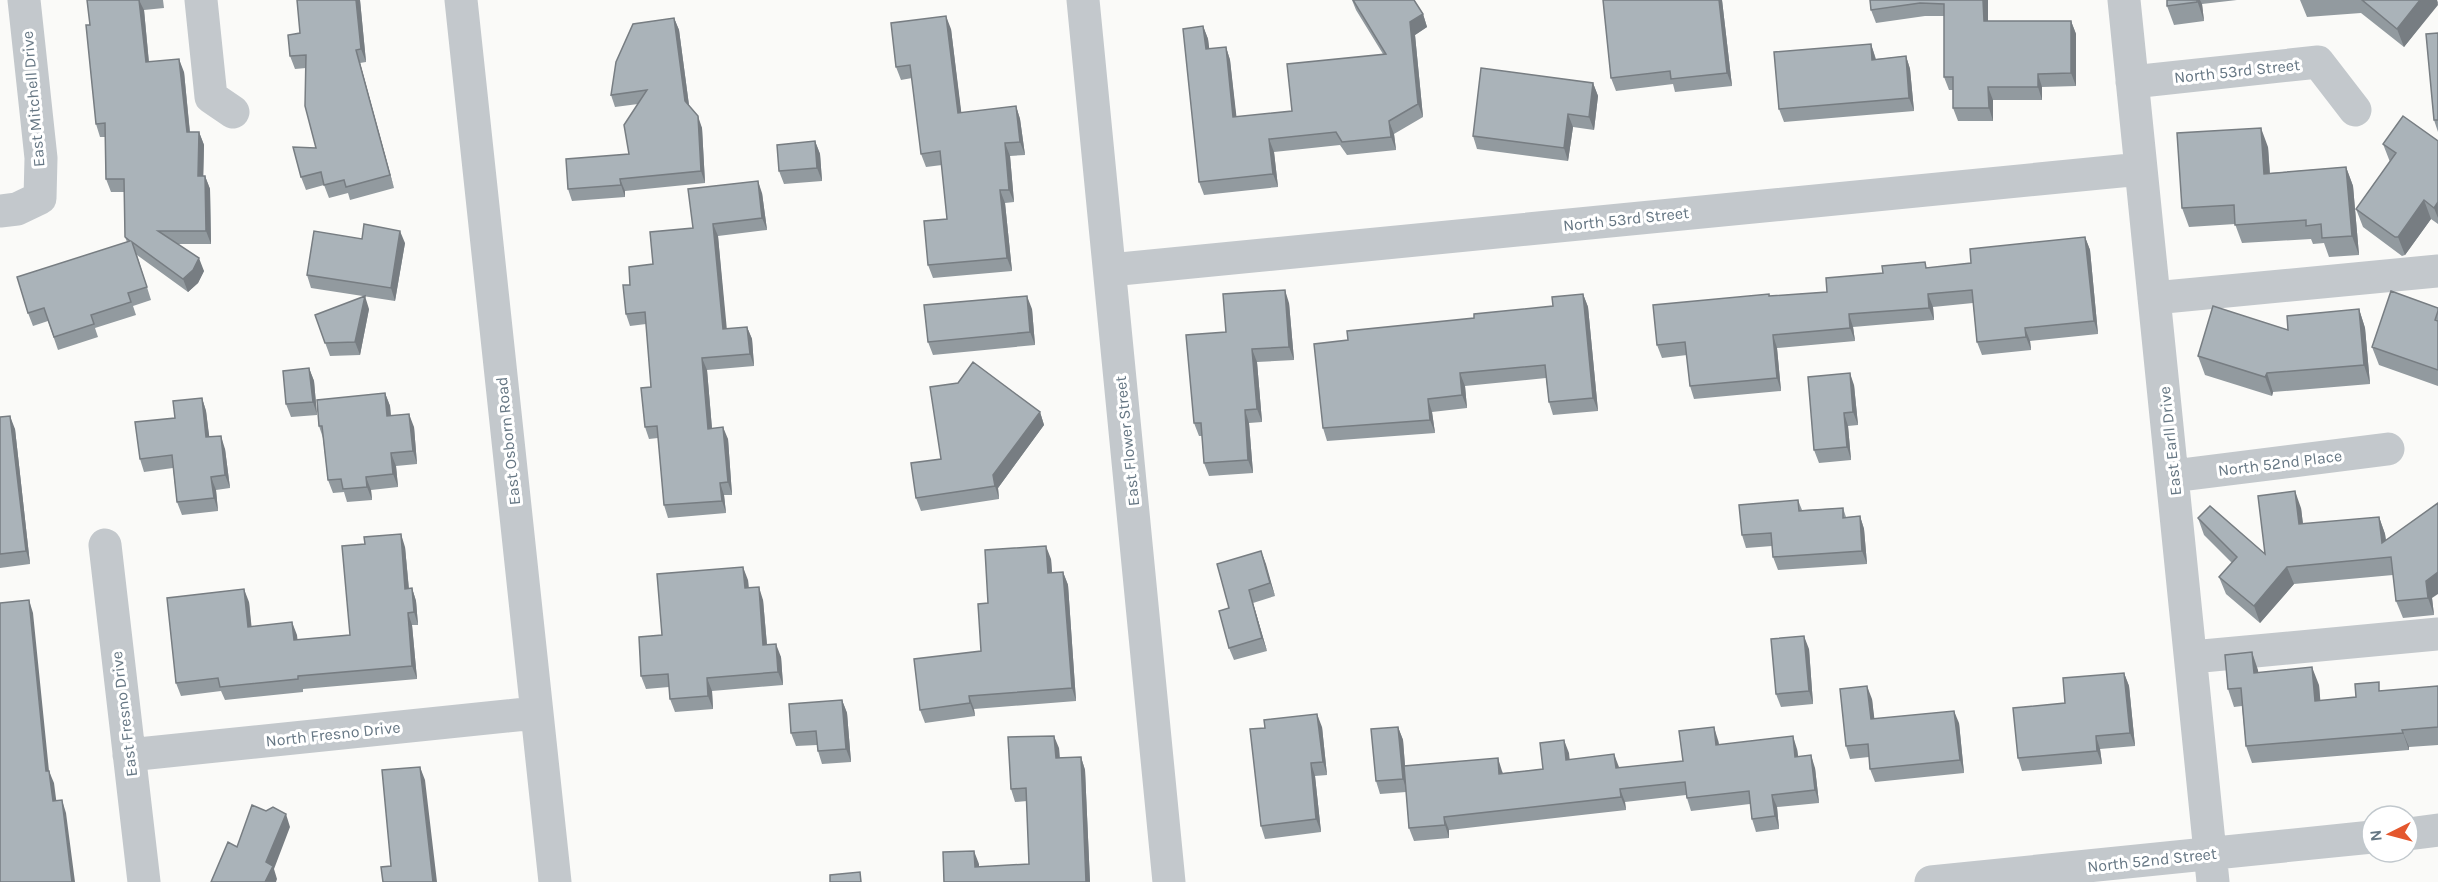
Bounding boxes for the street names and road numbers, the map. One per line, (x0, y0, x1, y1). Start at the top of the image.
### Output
street label: East Mitchell Drive (18, 30, 48, 168)
street label: North 53rd Street (2173, 55, 2301, 87)
street label: North 53rd Street (1562, 203, 1690, 235)
street label: East Flower Street (1111, 375, 1143, 507)
street label: East Osborn Road (492, 376, 524, 506)
street label: East Earll Drive (2155, 385, 2185, 497)
street label: North 52nd Place (2217, 446, 2343, 480)
street label: East Fresno Drive (107, 650, 141, 778)
street label: North Fresno Drive (265, 717, 401, 751)
street label: North 52nd Street (2086, 844, 2218, 876)

